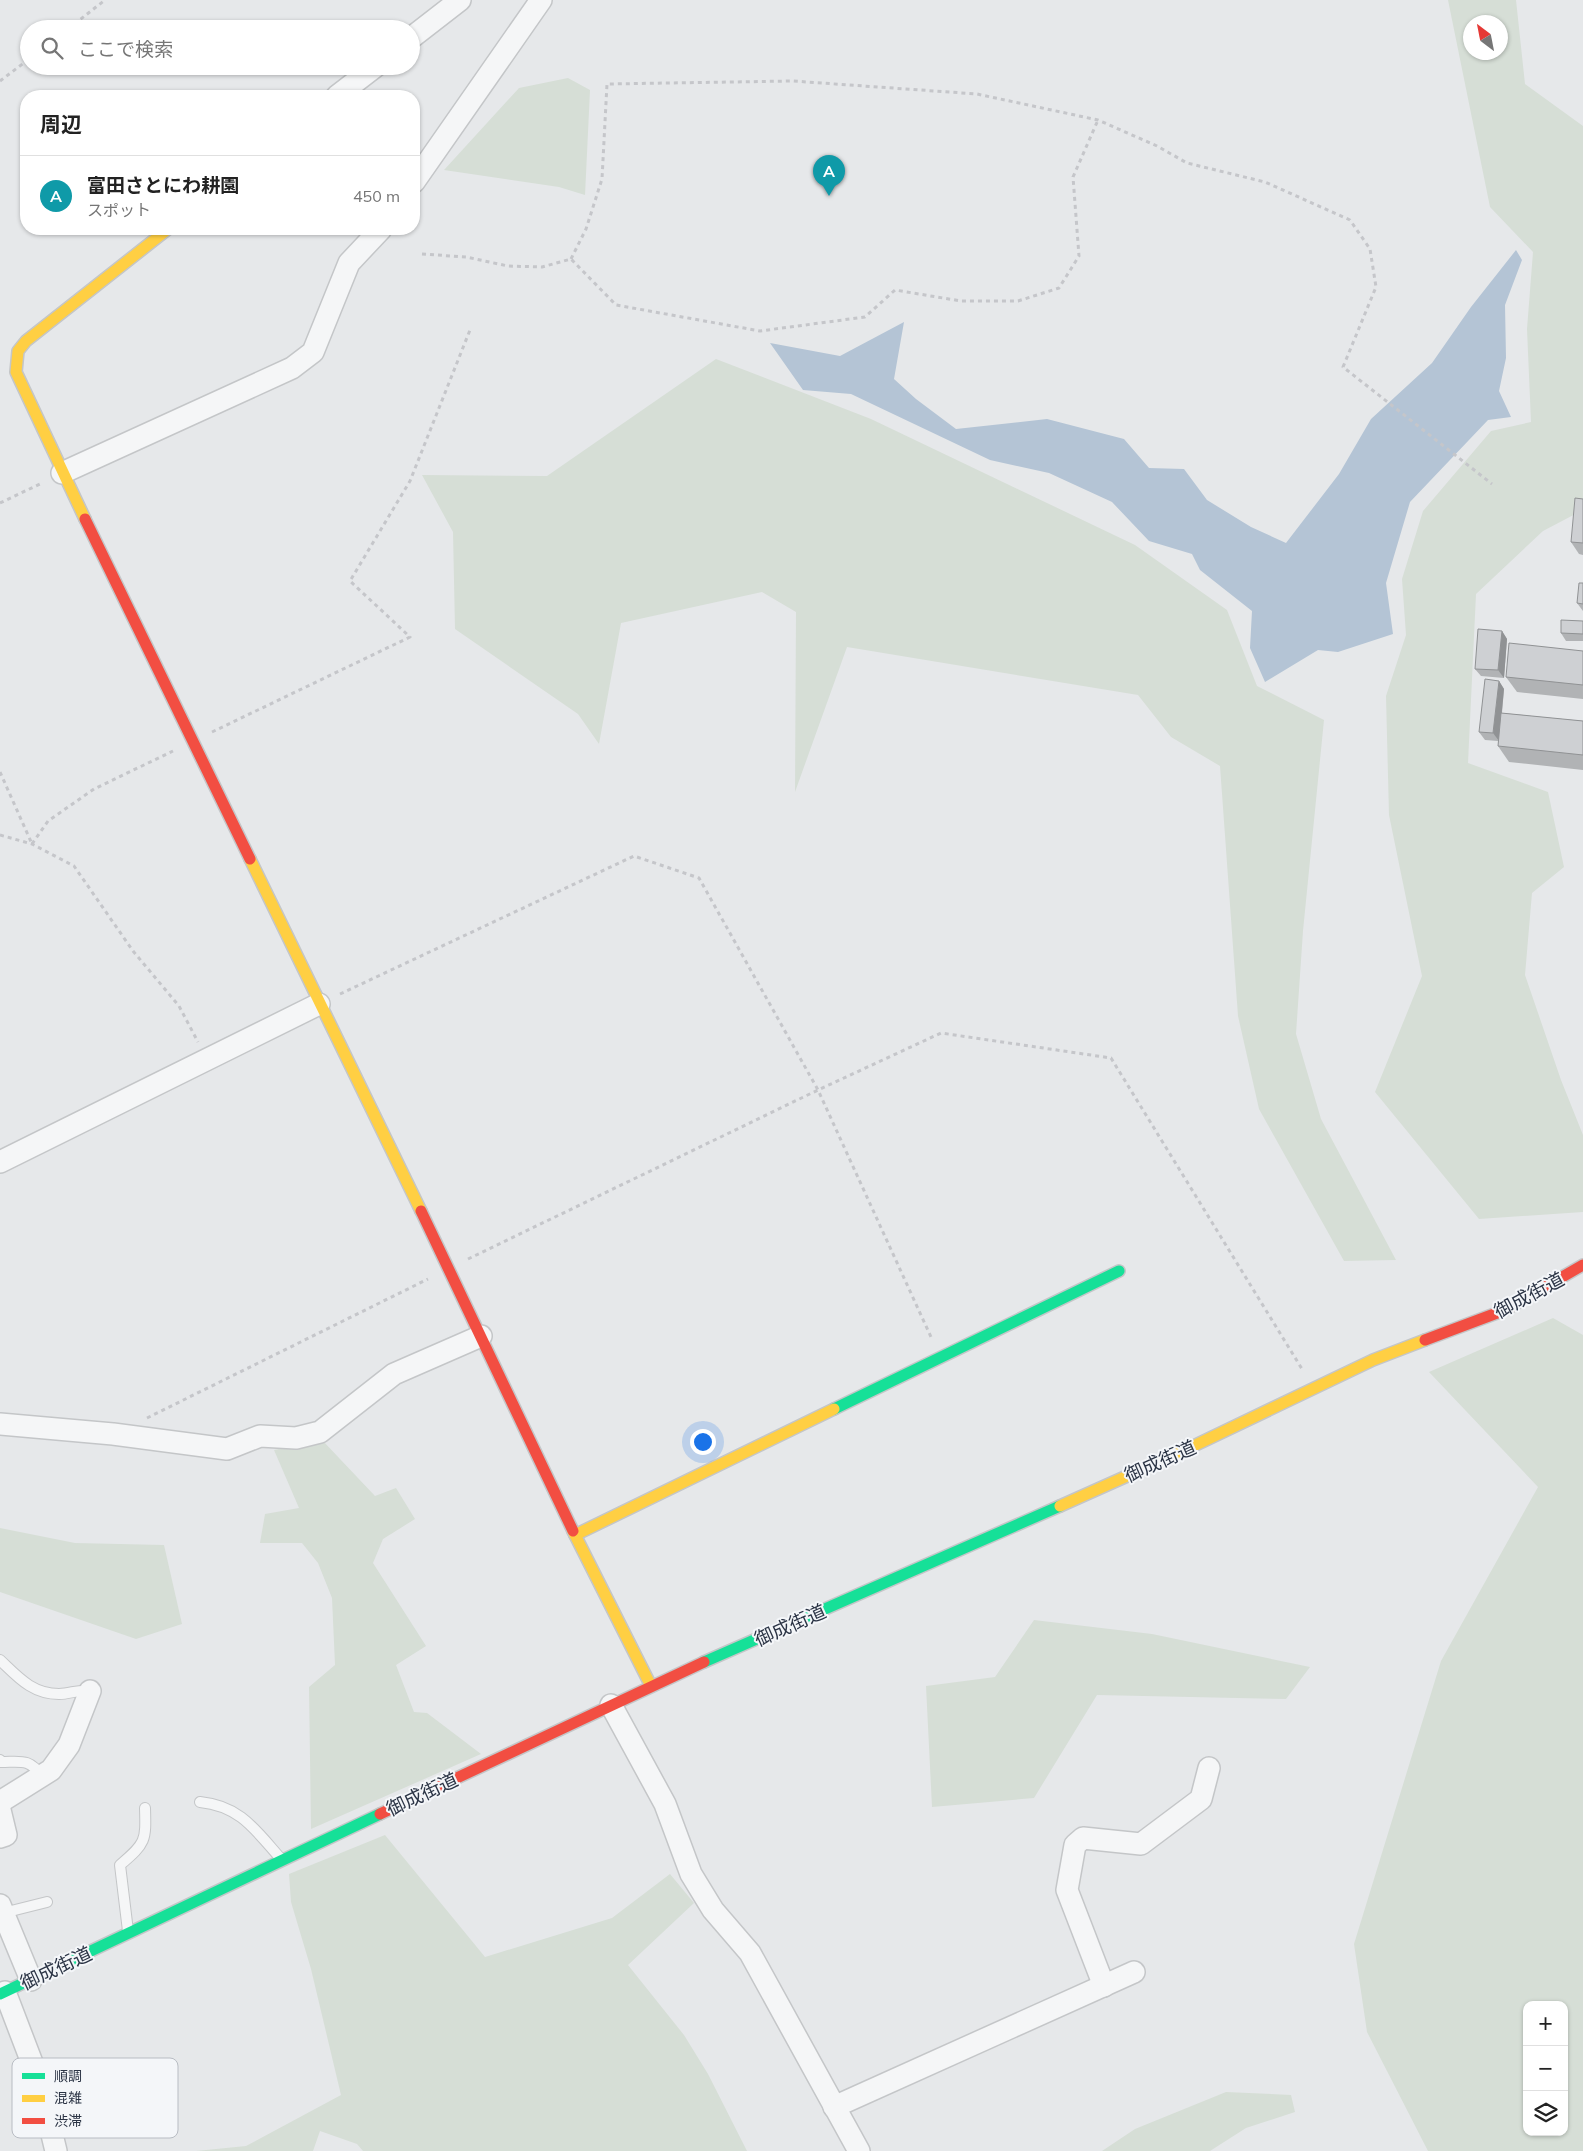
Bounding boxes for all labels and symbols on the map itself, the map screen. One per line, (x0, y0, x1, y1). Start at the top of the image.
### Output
north arrow (1463, 15, 1508, 60)
pin: A (813, 155, 845, 196)
street label: 御成街道 (1490, 1267, 1568, 1323)
your location (690, 1429, 716, 1455)
street label: 御成街道 (1120, 1435, 1200, 1487)
street label: 御成街道 (750, 1599, 830, 1651)
street label: 御成街道 (382, 1767, 462, 1821)
street label: 御成街道 (16, 1941, 96, 1995)
legend (12, 2058, 178, 2138)
text: 順調 (54, 2067, 82, 2085)
text: 混雑 (54, 2089, 82, 2107)
text: 渋滞 (54, 2112, 82, 2130)

